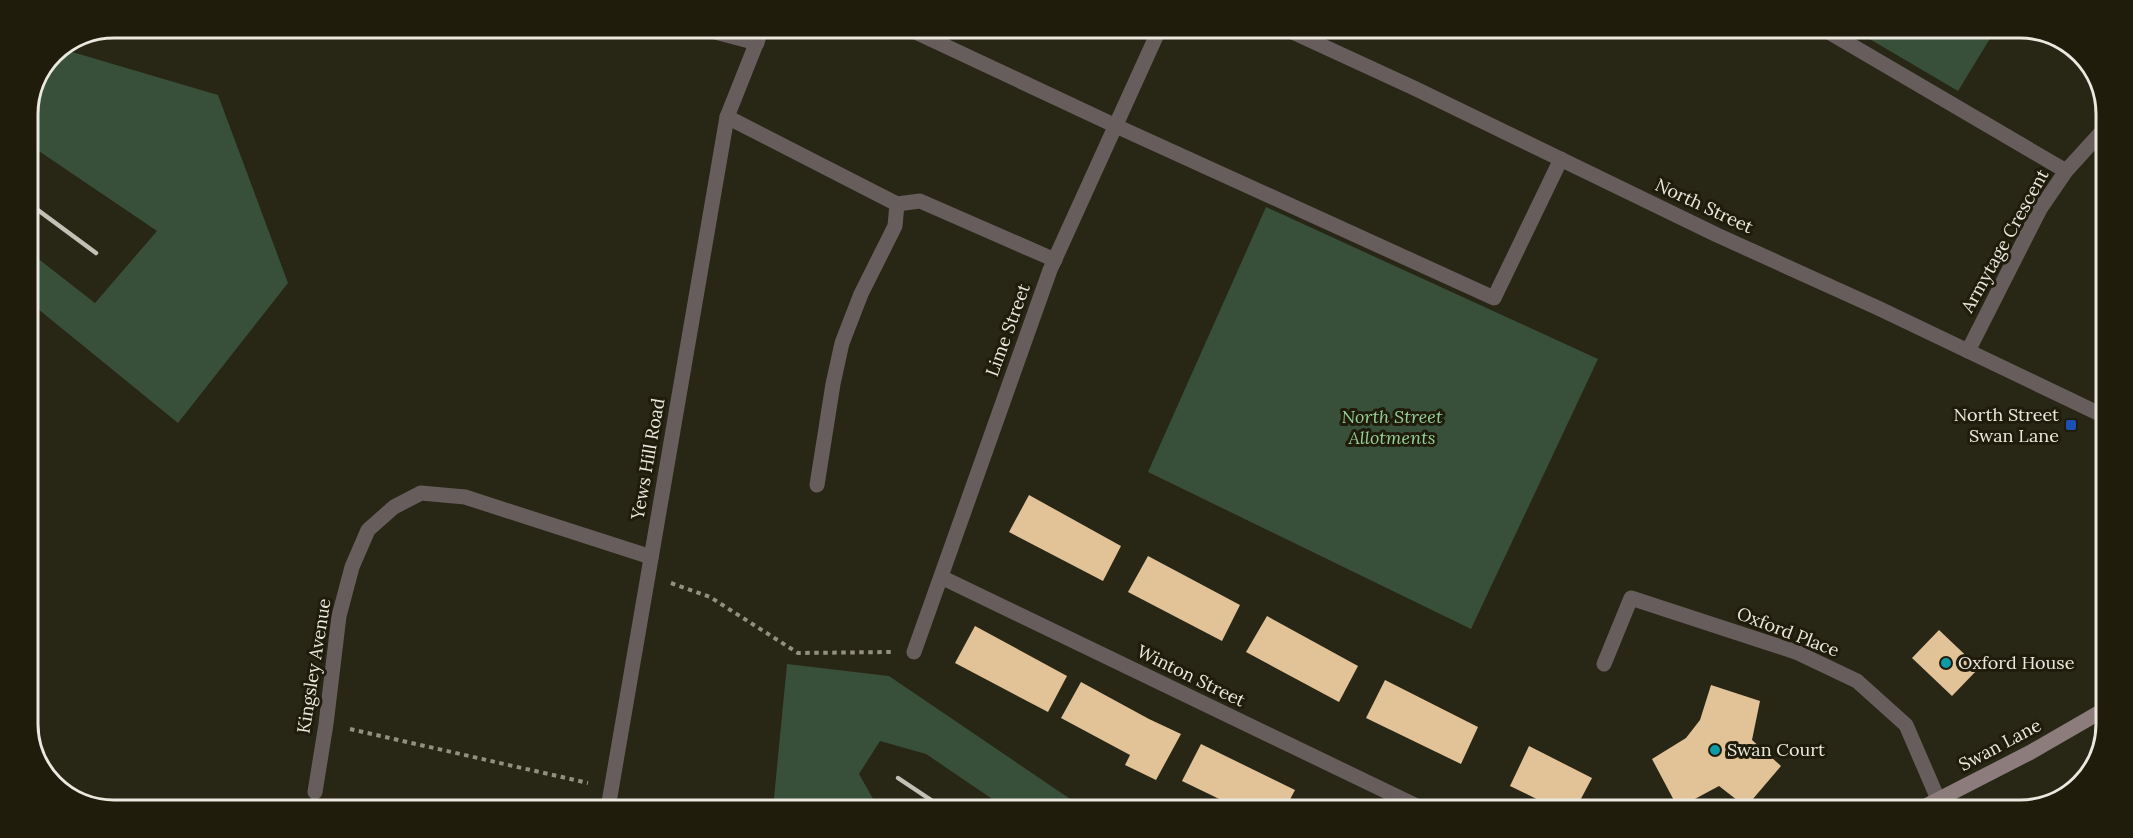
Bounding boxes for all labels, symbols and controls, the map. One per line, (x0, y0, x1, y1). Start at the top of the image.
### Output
street label: Armytage Crescent (1955, 165, 2054, 317)
street label: North Street (1652, 173, 1757, 238)
street label: Lime Street (980, 280, 1035, 379)
street label: Yews Hill Road (625, 396, 670, 522)
place label: North Street Swan Lane (1954, 403, 2059, 447)
park label: North Street Allotments (1341, 405, 1443, 449)
marker: North Street Swan Lane (2064, 418, 2078, 432)
street label: Kingsley Avenue (291, 596, 336, 735)
street label: Oxford Place (1734, 602, 1843, 662)
street label: Winton Street (1133, 639, 1249, 712)
place label: Oxford House (1958, 651, 2075, 674)
marker: Oxford House (1939, 656, 1953, 670)
street label: Swan Lane (1955, 713, 2045, 776)
place label: Swan Court (1727, 738, 1825, 761)
marker: Swan Court (1708, 743, 1722, 757)

